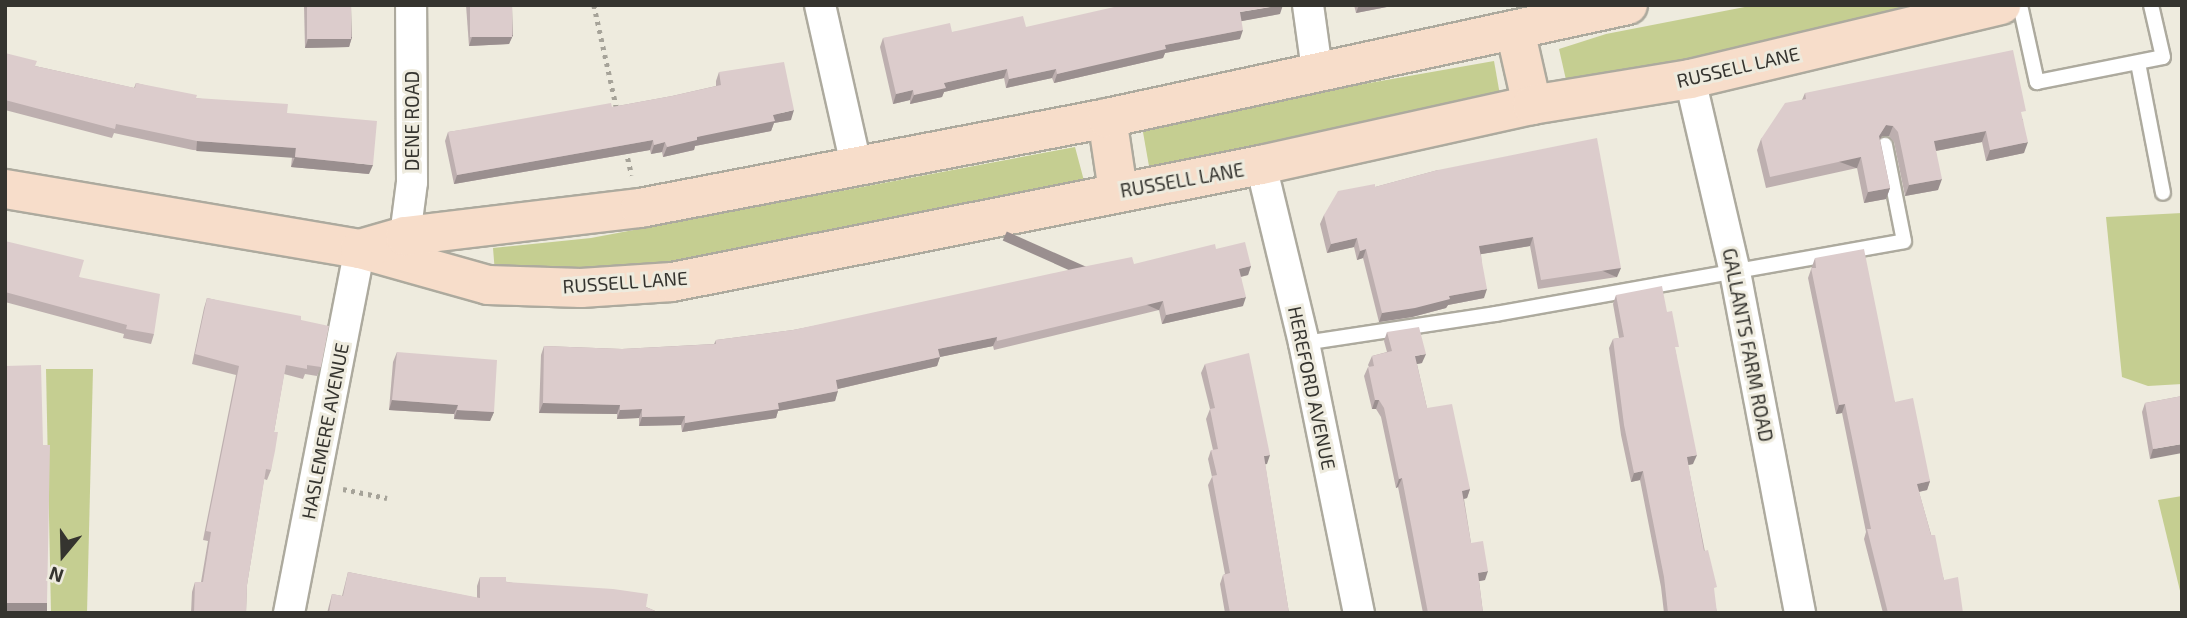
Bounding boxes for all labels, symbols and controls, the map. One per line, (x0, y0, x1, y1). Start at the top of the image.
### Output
street label: RUSSELL LANE (1674, 42, 1802, 92)
street label: DENE ROAD (401, 71, 423, 171)
street label: RUSSELL LANE (1118, 158, 1246, 202)
street label: GALLANTS FARM ROAD (1718, 246, 1778, 444)
street label: RUSSELL LANE (561, 266, 689, 298)
street label: HEREFORD AVENUE (1283, 304, 1341, 472)
street label: HASLEMERE AVENUE (297, 341, 353, 521)
north arrow (28, 520, 98, 590)
text: N (46, 562, 66, 588)

